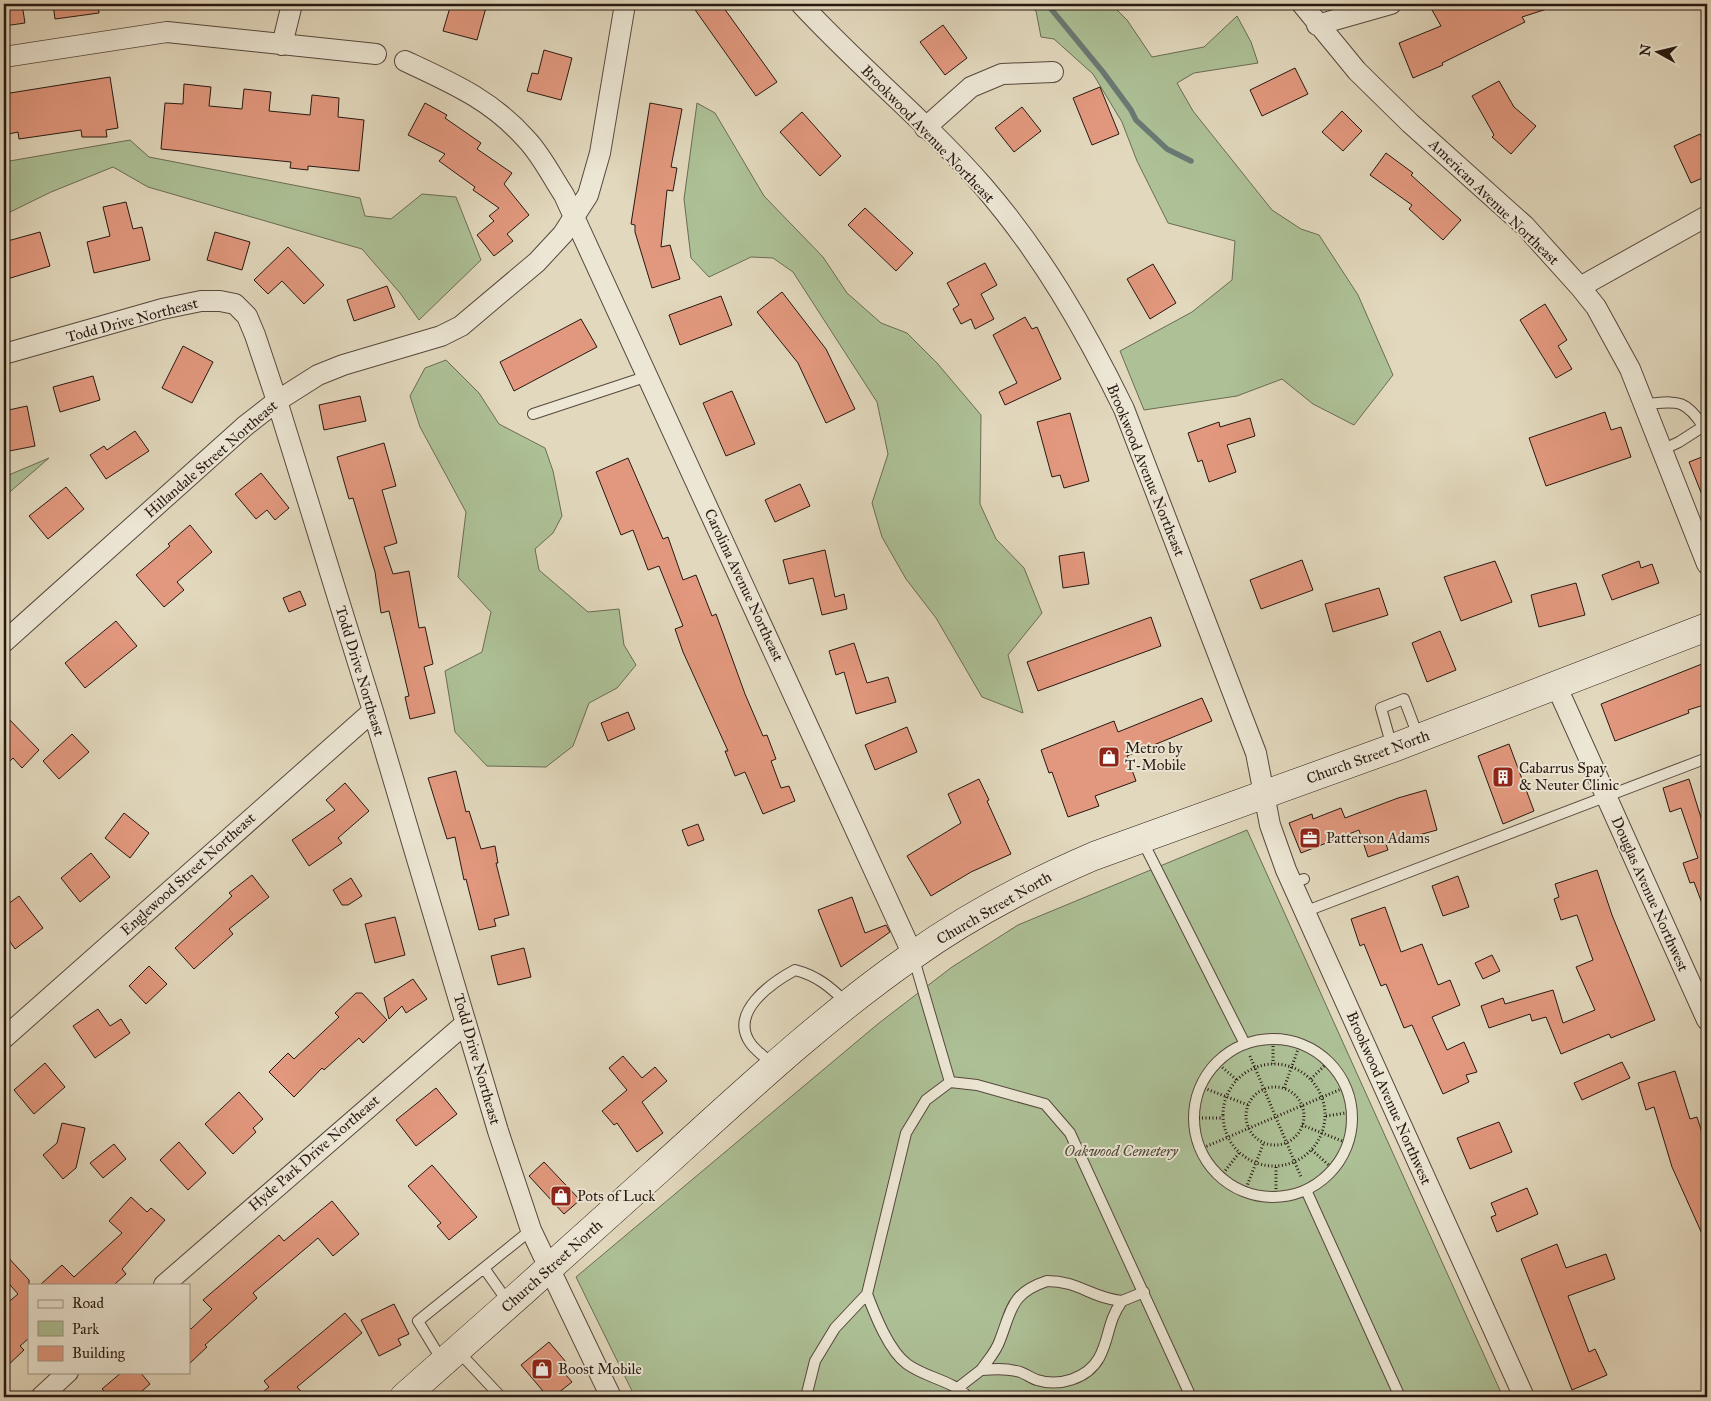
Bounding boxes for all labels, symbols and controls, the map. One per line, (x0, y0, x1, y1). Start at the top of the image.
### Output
north arrow (1634, 28, 1684, 78)
text: N (1636, 43, 1655, 57)
street label: Brookwood Avenue Northeast (857, 61, 999, 207)
street label: American Avenue Northeast (1425, 135, 1563, 269)
street label: Todd Drive Northeast (64, 294, 200, 346)
street label: Brookwood Avenue Northeast (1103, 381, 1189, 559)
street label: Hillandale Street Northeast (141, 396, 282, 522)
street label: Carolina Avenue Northeast (701, 506, 788, 665)
street label: Todd Drive Northeast (332, 604, 389, 739)
street label: Church Street North (1304, 726, 1433, 788)
place label: Metro by T-Mobile (1125, 739, 1186, 774)
shop icon: Metro by T-Mobile (1097, 745, 1121, 769)
place label: Cabarrus Spay & Neuter Clinic (1519, 759, 1619, 794)
building icon: Cabarrus Spay & Neuter Clinic (1491, 765, 1515, 789)
street label: Englewood Street Northeast (117, 808, 260, 939)
street label: Douglas Avenue Northwest (1608, 814, 1693, 975)
office icon: Patterson Adams (1298, 826, 1322, 850)
place label: Patterson Adams (1326, 829, 1430, 847)
street label: Church Street North (933, 867, 1055, 948)
street label: Todd Drive Northeast (450, 991, 505, 1127)
street label: Brookwood Avenue Northwest (1343, 1009, 1436, 1188)
street label: Hyde Park Drive Northeast (245, 1091, 384, 1215)
park label: Oakwood Cemetery (1064, 1142, 1179, 1160)
shop icon: Pots of Luck (549, 1184, 573, 1208)
place label: Pots of Luck (577, 1187, 655, 1205)
street label: Church Street North (498, 1215, 607, 1316)
legend (28, 1284, 190, 1374)
text: Road (72, 1294, 104, 1312)
text: Park (72, 1320, 99, 1338)
text: Building (72, 1344, 126, 1362)
shop icon: Boost Mobile (530, 1357, 554, 1381)
place label: Boost Mobile (558, 1360, 642, 1378)

